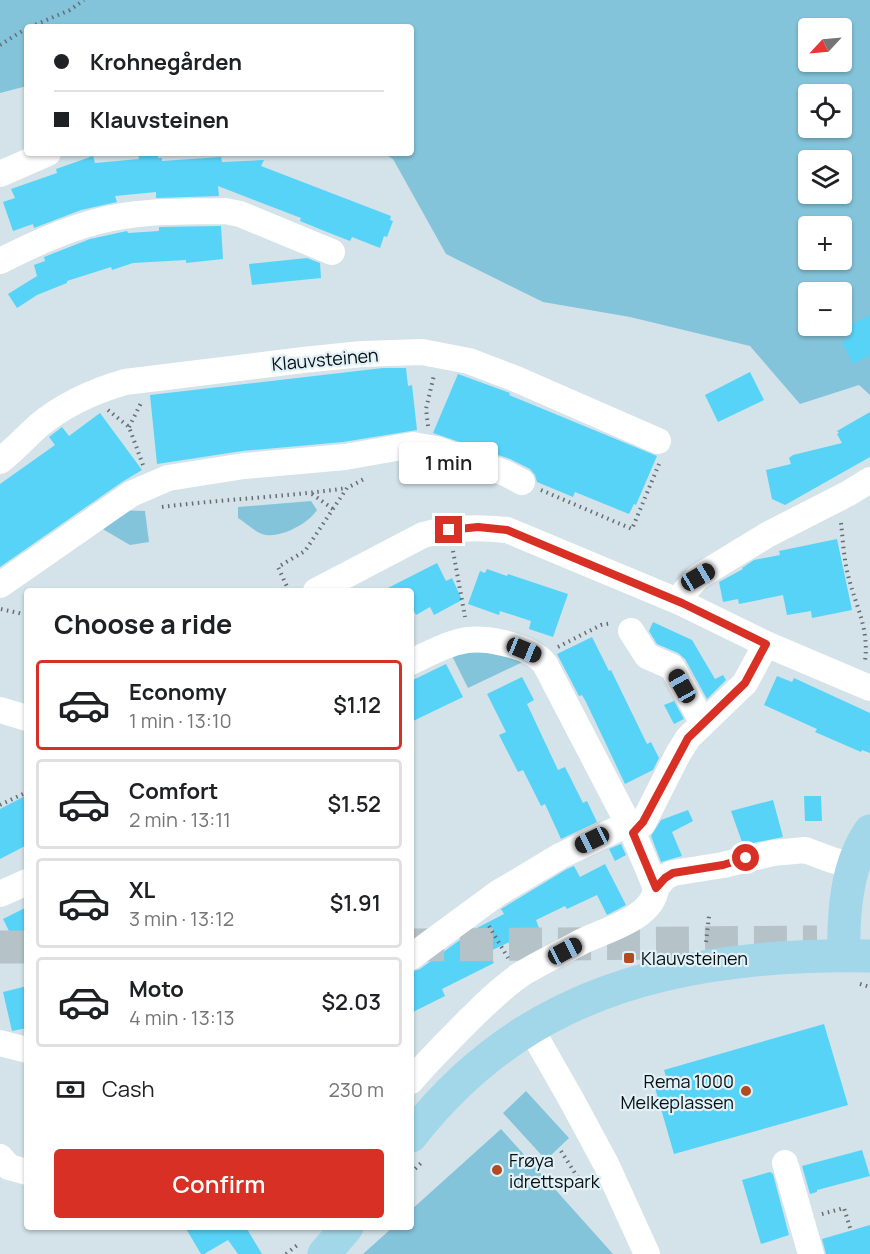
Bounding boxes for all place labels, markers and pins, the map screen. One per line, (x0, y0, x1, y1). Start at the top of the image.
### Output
place label: Klauvsteinen (641, 946, 748, 970)
marker: Klauvsteinen (622, 951, 636, 965)
place label: Rema 1000 Melkeplassen (620, 1069, 734, 1114)
marker: Rema 1000 Melkeplassen (739, 1084, 753, 1098)
place label: Frøya idrettspark (509, 1148, 601, 1193)
marker: Frøya idrettspark (490, 1163, 504, 1177)

